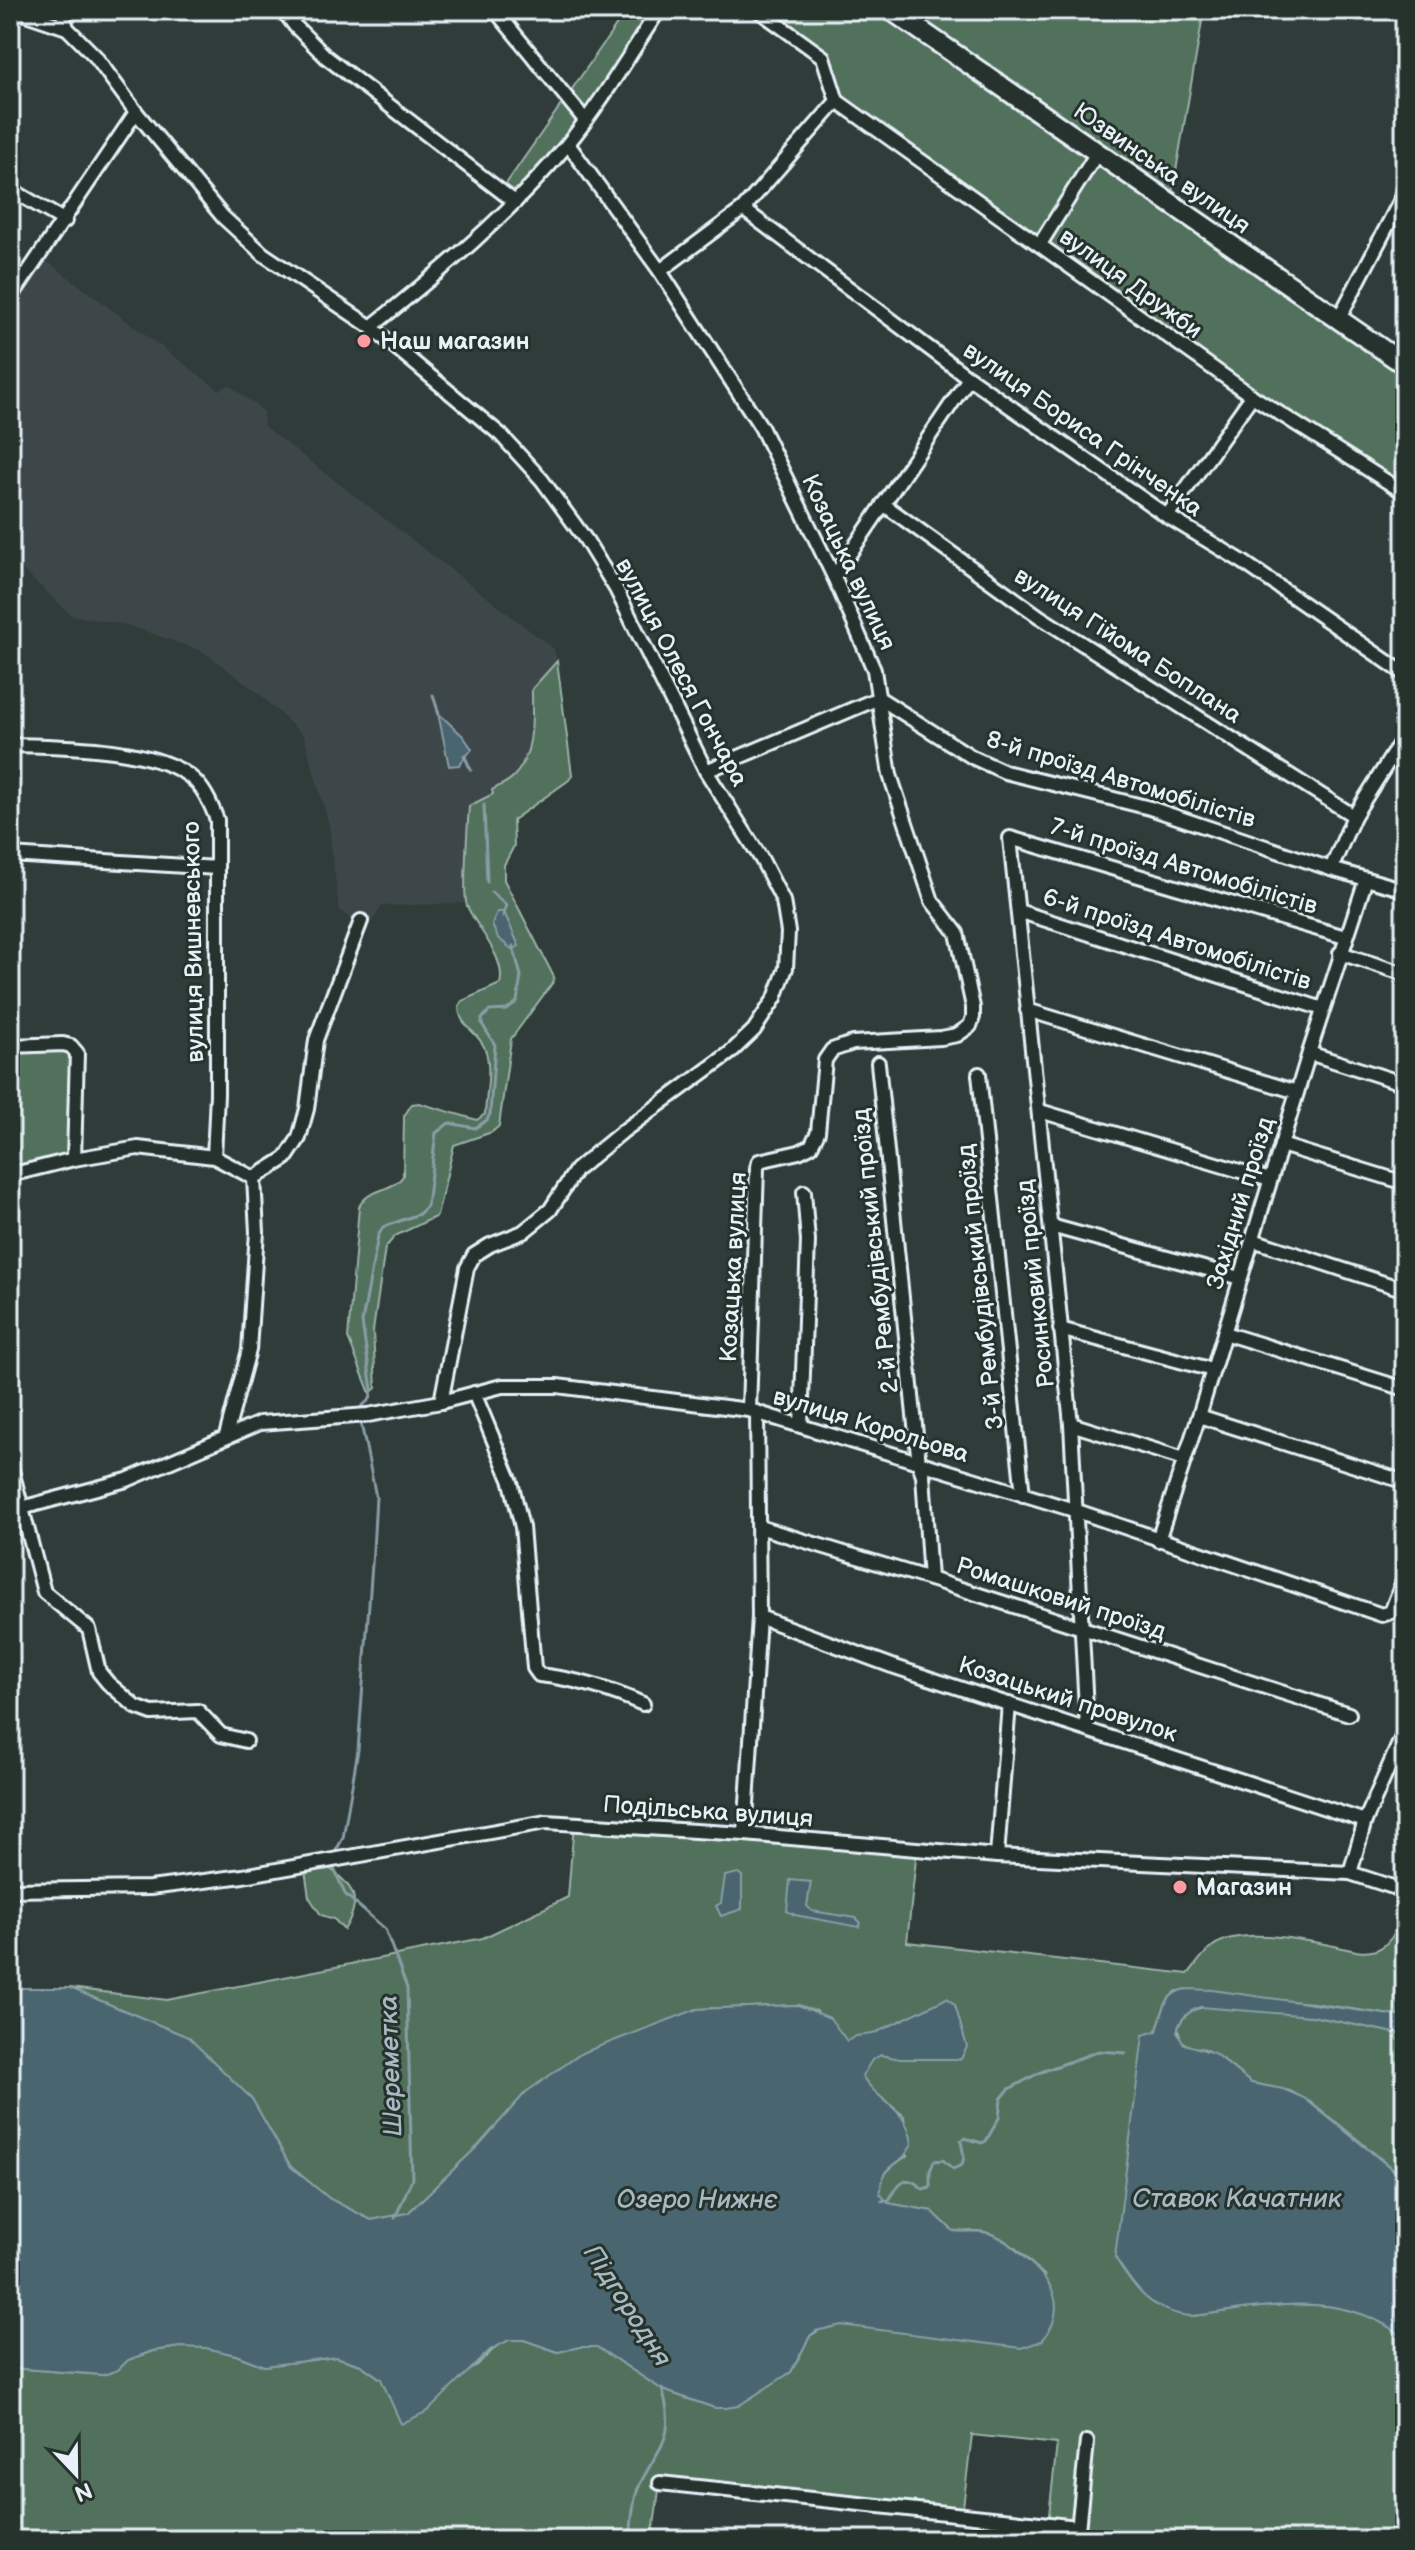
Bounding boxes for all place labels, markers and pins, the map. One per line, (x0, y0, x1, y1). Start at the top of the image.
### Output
place label: Наш магазин (380, 327, 530, 356)
marker: Наш магазин (355, 332, 373, 350)
place label: Магазин (1196, 1873, 1292, 1902)
marker: Магазин (1171, 1878, 1189, 1896)

